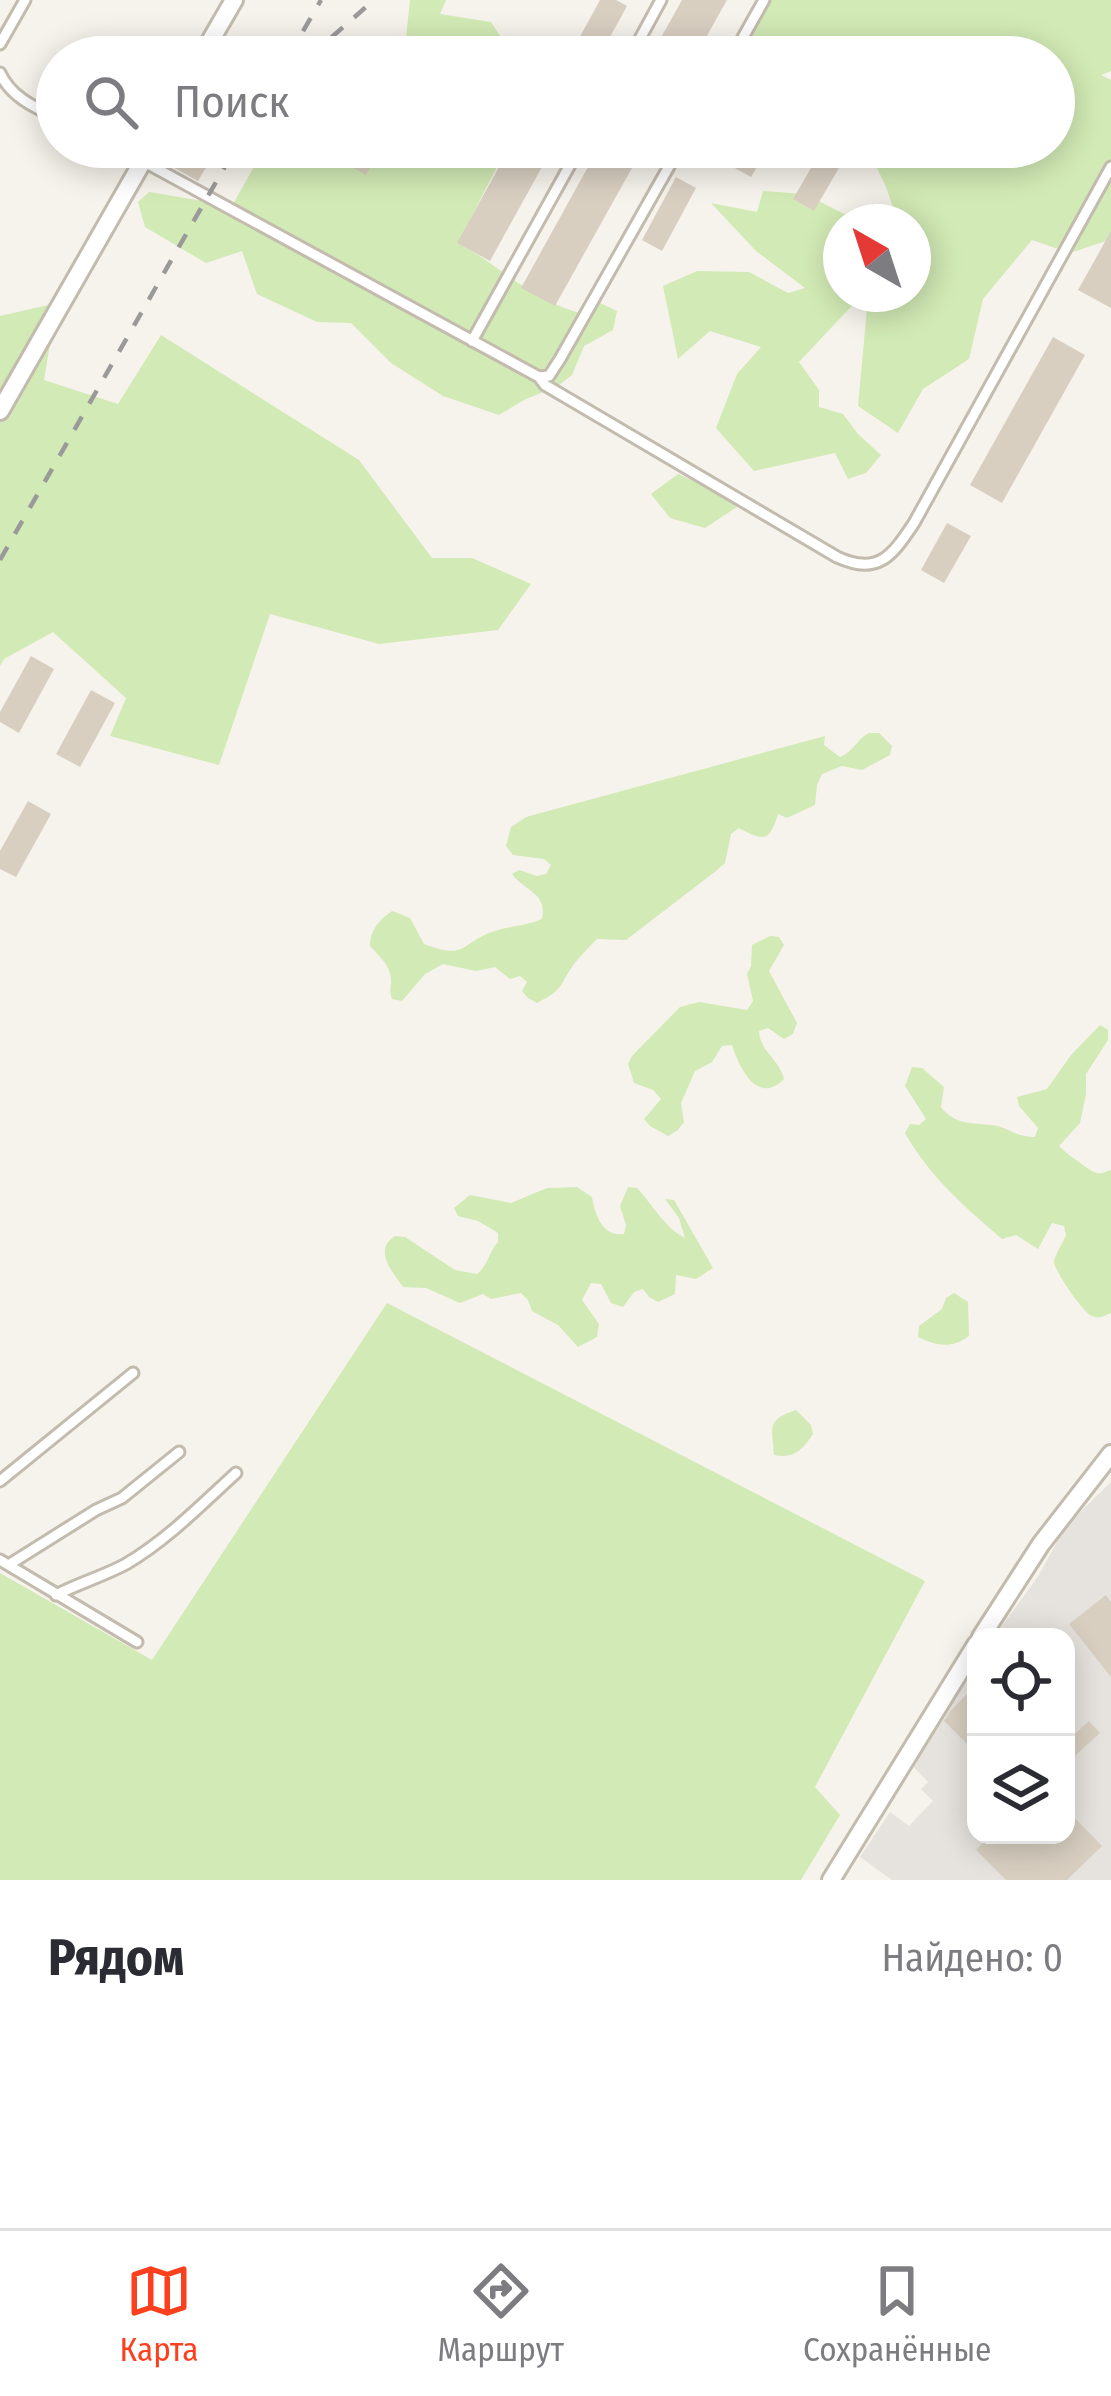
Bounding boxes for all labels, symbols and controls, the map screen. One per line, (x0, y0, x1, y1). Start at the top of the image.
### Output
search box (36, 36, 1075, 168)
icon: search (78, 69, 144, 135)
text: Поиск (174, 75, 289, 129)
north arrow (823, 204, 931, 312)
map controls (967, 1628, 1075, 1844)
button: locate (967, 1628, 1075, 1736)
button: layers (967, 1736, 1075, 1844)
text: Рядом (48, 1927, 184, 1989)
text: Найдено: 0 (881, 1935, 1063, 1981)
tab: Карта (120, 2258, 198, 2370)
tab: Маршрут (438, 2258, 564, 2370)
tab: Сохранённые (803, 2258, 991, 2370)

